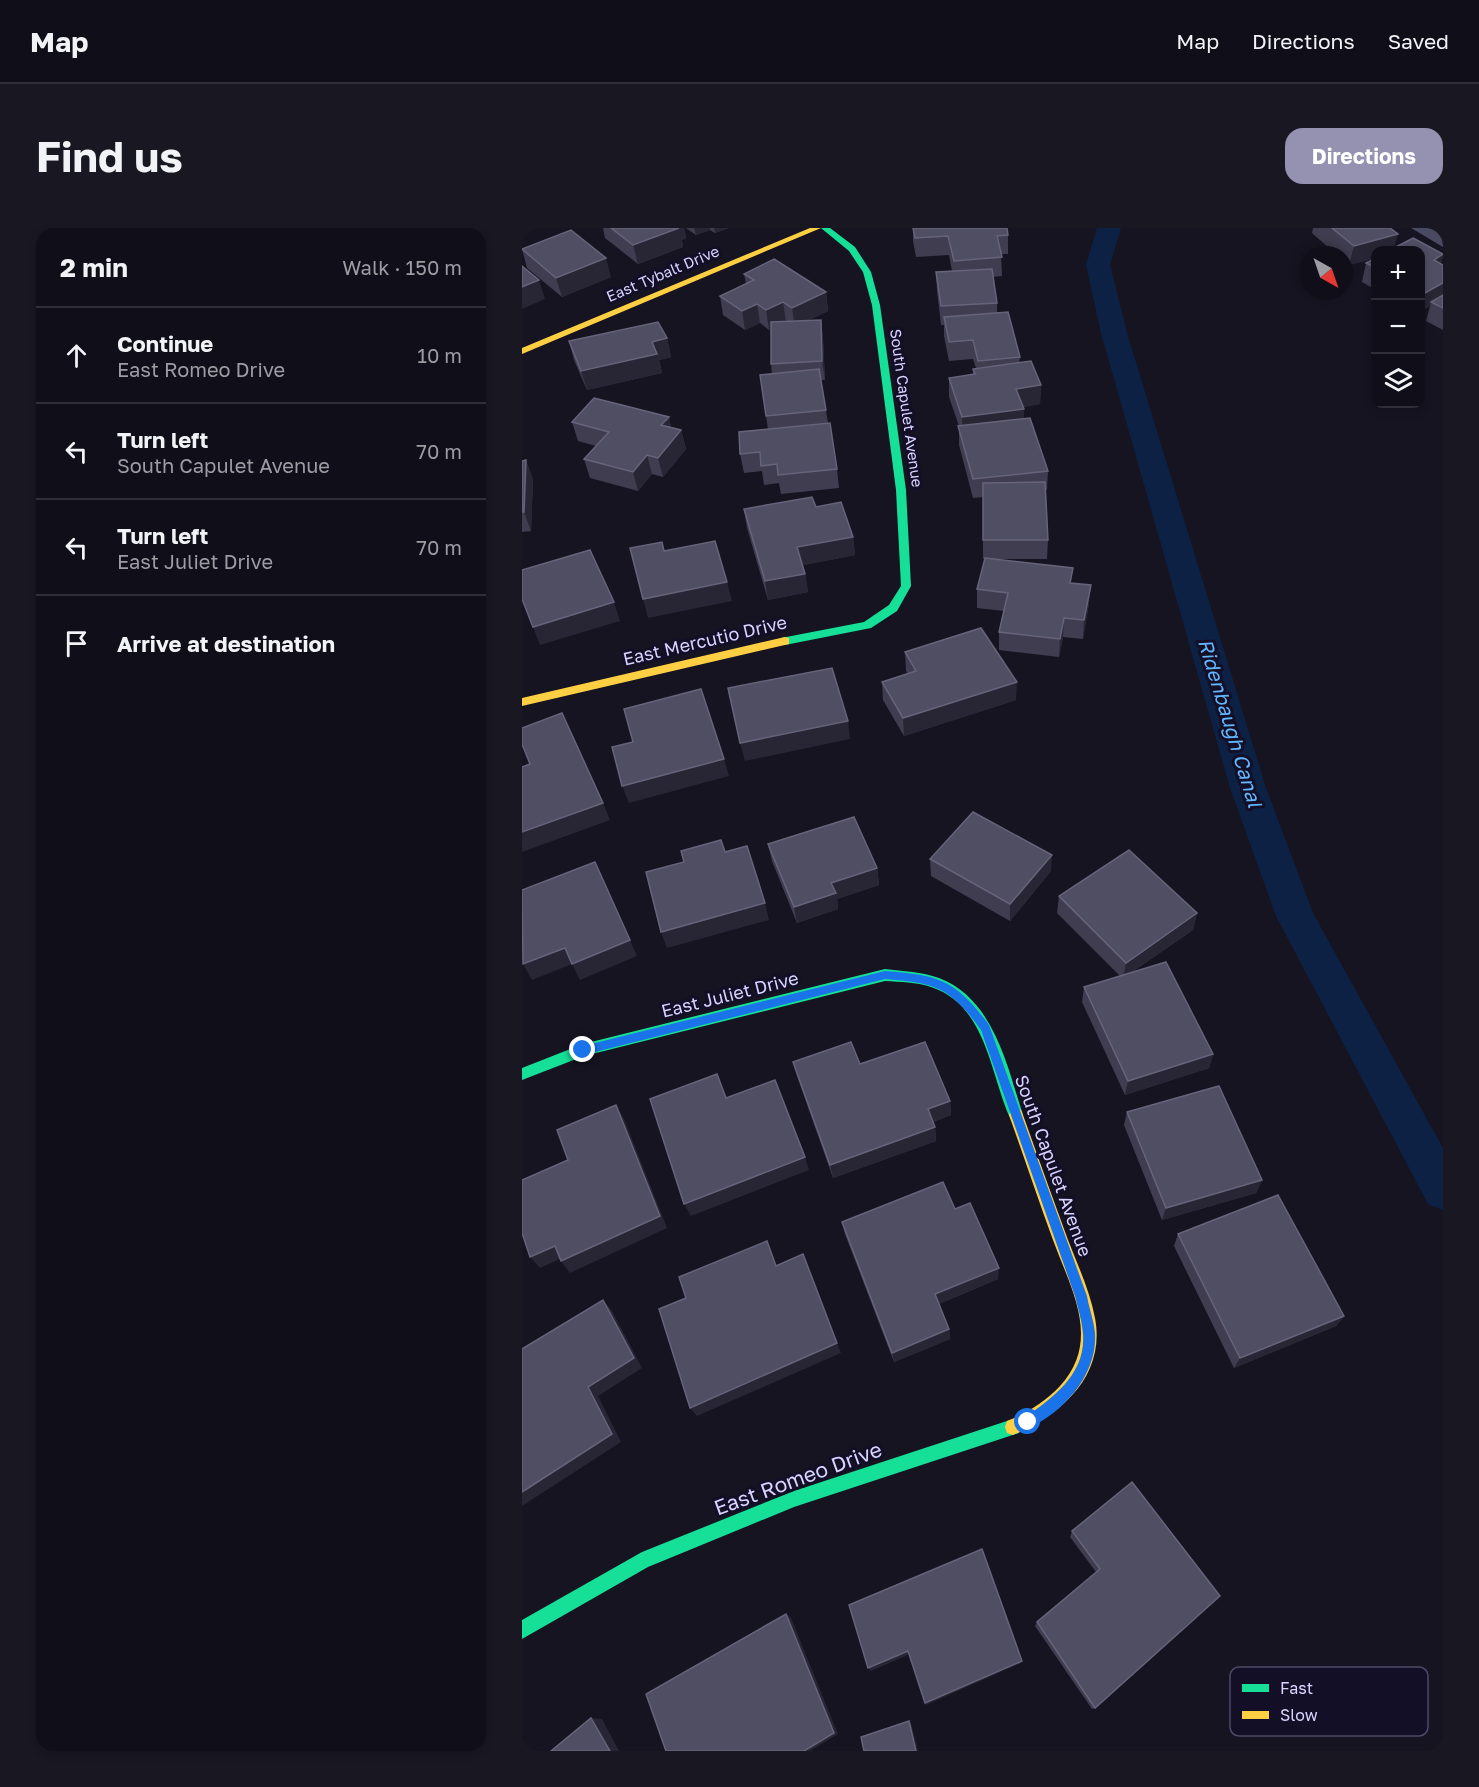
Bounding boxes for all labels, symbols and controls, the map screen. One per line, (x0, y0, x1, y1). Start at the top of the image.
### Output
text: Map (30, 25, 88, 58)
text: Map (1176, 28, 1219, 54)
text: Directions (1252, 28, 1355, 54)
text: Saved (1388, 28, 1449, 54)
button: Directions (1285, 128, 1443, 184)
text: Find us (36, 131, 183, 181)
street label: East Tybalt Drive (603, 241, 722, 305)
north arrow (1299, 246, 1353, 300)
map controls (1371, 246, 1425, 408)
button: + (1371, 246, 1425, 300)
text: 2 min (60, 252, 128, 283)
text: Walk · 150 m (342, 255, 462, 279)
button: − (1371, 300, 1425, 354)
street label: South Capulet Avenue (887, 328, 927, 488)
text: Continue (117, 330, 213, 357)
icon: ahead (60, 339, 93, 372)
text: 10 m (417, 343, 462, 367)
button: layers (1371, 354, 1425, 408)
text: East Romeo Drive (117, 357, 285, 381)
text: Turn left (117, 426, 208, 453)
icon: left (60, 435, 93, 468)
text: 70 m (416, 439, 462, 463)
text: South Capulet Avenue (117, 453, 330, 477)
text: Turn left (117, 522, 208, 549)
icon: left (60, 531, 93, 564)
text: 70 m (416, 535, 462, 559)
text: East Juliet Drive (117, 549, 273, 573)
street label: East Mercutio Drive (621, 610, 789, 670)
icon: arrive (60, 627, 93, 660)
text: Arrive at destination (117, 630, 335, 657)
water label: Ridenbaugh Canal (1193, 635, 1268, 811)
street label: East Juliet Drive (659, 966, 801, 1022)
route end (569, 1036, 595, 1062)
street label: South Capulet Avenue (1011, 1072, 1097, 1259)
route start (1014, 1408, 1040, 1434)
street label: East Romeo Drive (710, 1436, 885, 1520)
legend (1230, 1667, 1428, 1736)
text: Fast (1280, 1678, 1313, 1698)
text: Slow (1280, 1705, 1318, 1725)

